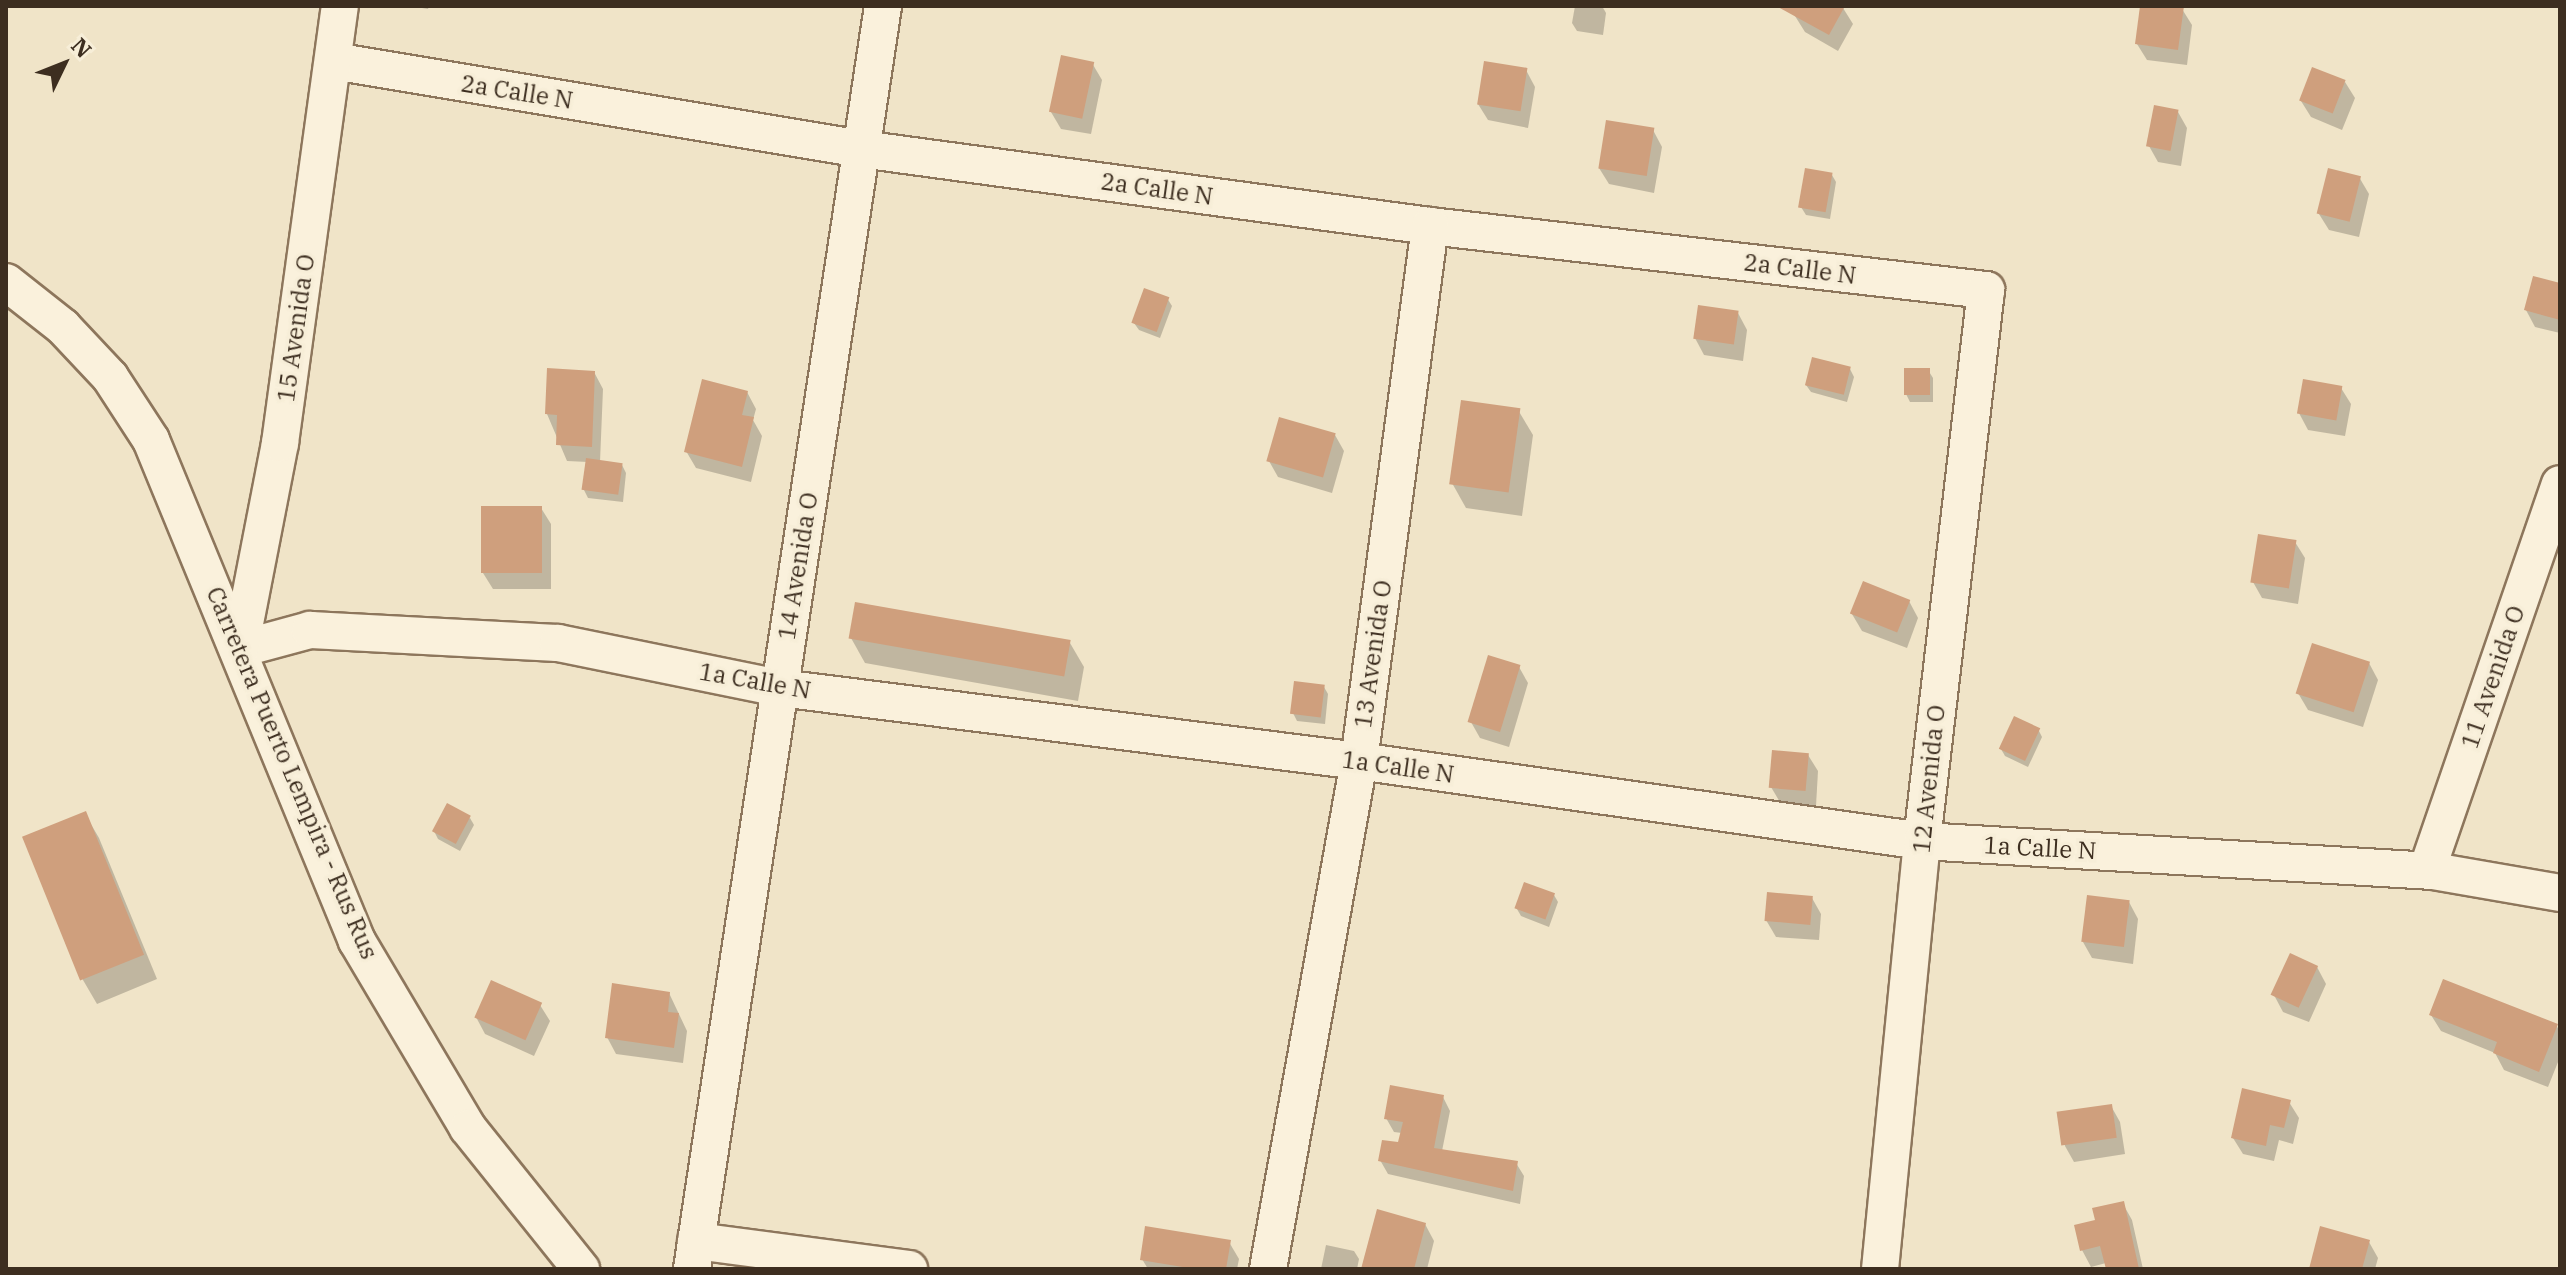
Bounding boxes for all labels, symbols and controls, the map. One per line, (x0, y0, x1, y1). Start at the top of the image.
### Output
north arrow (24, 24, 104, 104)
text: N (65, 31, 98, 64)
street label: 2a Calle N (459, 69, 575, 115)
street label: 2a Calle N (1099, 167, 1215, 211)
street label: 2a Calle N (1742, 248, 1858, 290)
street label: 15 Avenida O (271, 252, 321, 404)
street label: 14 Avenida O (772, 490, 824, 642)
street label: 13 Avenida O (1348, 578, 1398, 730)
street label: Carretera Puerto Lempira - Rus Rus (200, 583, 384, 963)
street label: 11 Avenida O (2455, 602, 2531, 752)
street label: 1a Calle N (697, 657, 813, 705)
street label: 12 Avenida O (1907, 703, 1951, 855)
street label: 1a Calle N (1340, 745, 1456, 789)
street label: 1a Calle N (1983, 831, 2097, 865)

